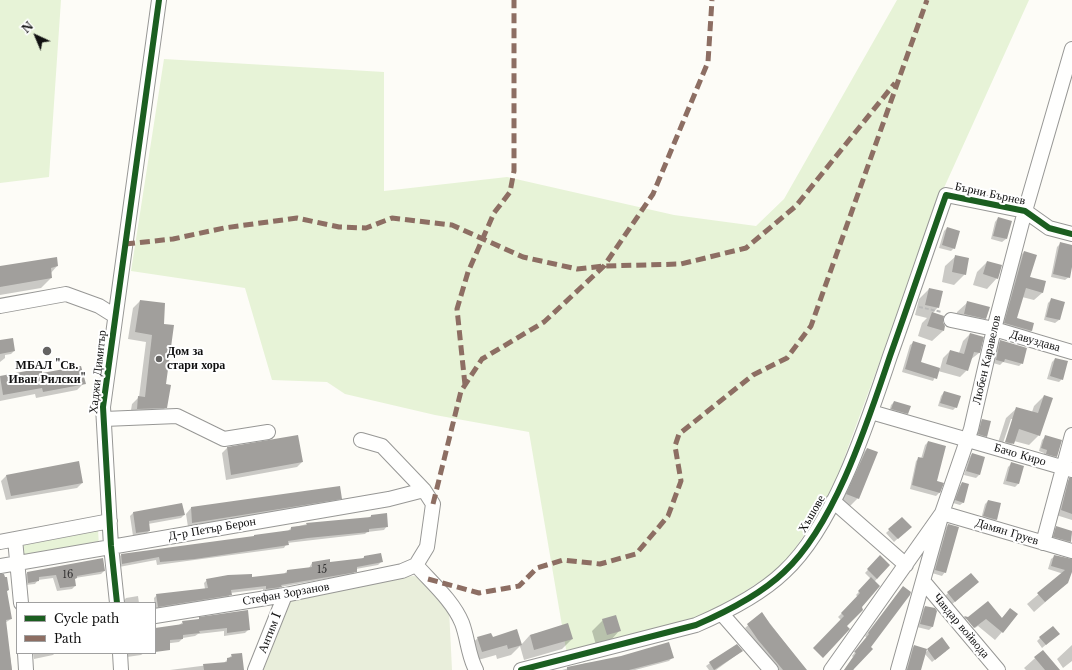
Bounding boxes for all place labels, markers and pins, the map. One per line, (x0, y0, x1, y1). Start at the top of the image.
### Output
marker: МБАЛ "Св. Иван Рилски" (41, 345, 53, 357)
place label: Дом за стари хора (167, 345, 225, 373)
marker: Дом за стари хора (154, 354, 164, 364)
place label: МБАЛ "Св. Иван Рилски" (9, 359, 85, 387)

